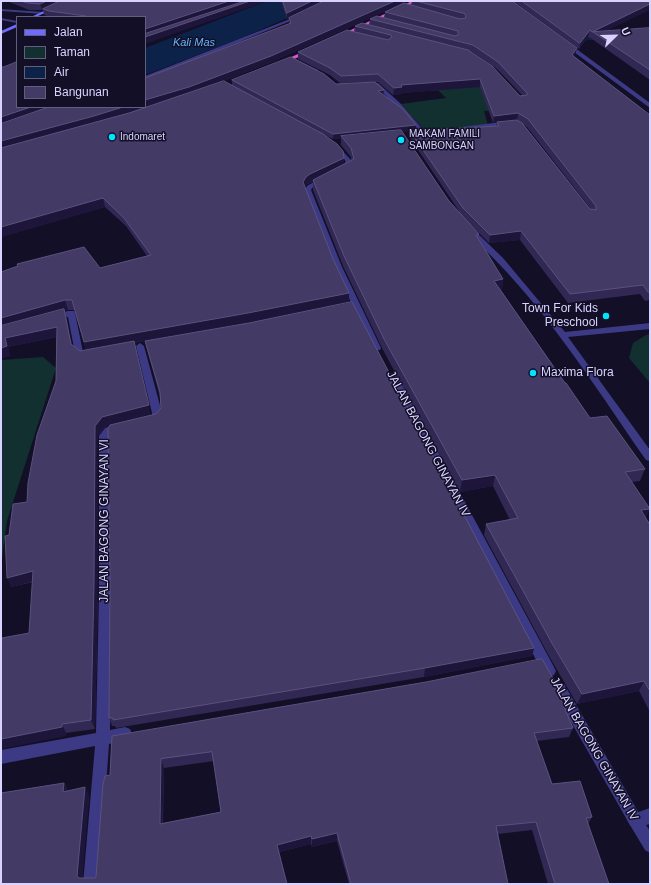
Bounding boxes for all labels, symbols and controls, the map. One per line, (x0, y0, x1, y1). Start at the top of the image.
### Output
legend (16, 16, 146, 108)
north arrow (595, 16, 635, 56)
text: Jalan (54, 25, 83, 39)
text: U (619, 25, 633, 37)
water label: Kali Mas (173, 36, 215, 50)
text: Taman (54, 45, 90, 59)
text: Air (54, 65, 69, 79)
text: Bangunan (54, 85, 109, 99)
place label: MAKAM FAMILI SAMBONGAN (409, 128, 480, 152)
place label: Indomaret (120, 131, 165, 143)
marker: Indomaret (107, 132, 117, 142)
marker: MAKAM FAMILI SAMBONGAN (396, 135, 406, 145)
place label: Town For Kids Preschool (522, 302, 598, 330)
marker: Town For Kids Preschool (601, 311, 611, 321)
place label: Maxima Flora (541, 366, 614, 380)
street label: JALAN BAGONG GINAYAN IV (383, 368, 473, 520)
marker: Maxima Flora (528, 368, 538, 378)
street label: JALAN BAGONG GINAYAN VI (98, 439, 112, 603)
street label: JALAN BAGONG GINAYAN IV (547, 675, 641, 823)

